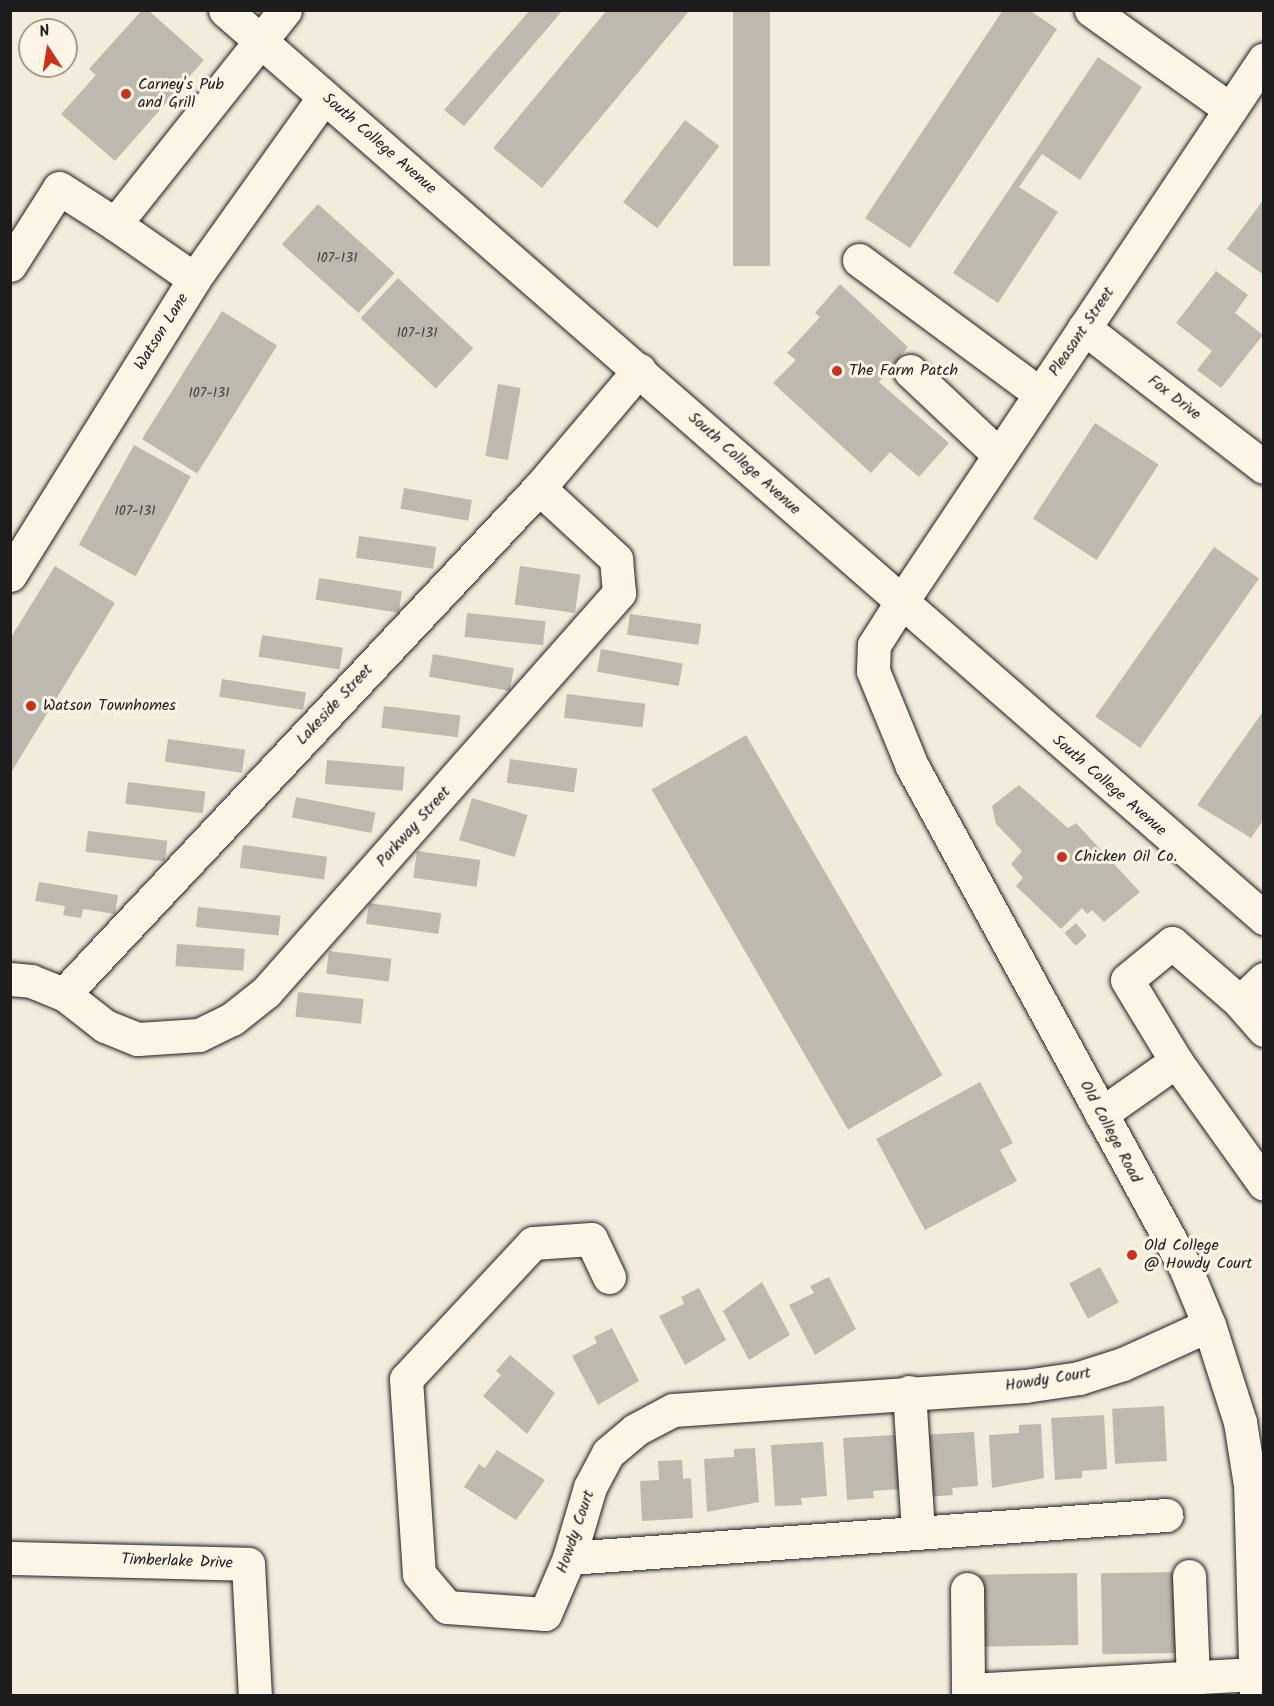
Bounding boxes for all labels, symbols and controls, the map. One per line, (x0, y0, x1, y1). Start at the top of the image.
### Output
north arrow (18, 18, 78, 78)
text: N (37, 19, 52, 45)
place label: Carney's Pub and Grill (138, 75, 224, 113)
marker: Carney's Pub and Grill (119, 87, 133, 101)
street label: South College Avenue (318, 89, 440, 199)
house number: 107-131 (316, 250, 358, 266)
street label: Pleasant Street (1045, 284, 1119, 380)
street label: Watson Lane (131, 290, 193, 374)
house number: 107-131 (396, 325, 438, 341)
place label: The Farm Patch (849, 361, 958, 381)
marker: The Farm Patch (830, 364, 844, 378)
street label: Fox Drive (1144, 371, 1204, 425)
house number: 107-131 (188, 385, 230, 401)
street label: South College Avenue (684, 408, 804, 520)
house number: 107-131 (114, 503, 156, 519)
street label: Lakeside Street (293, 661, 377, 749)
place label: Watson Townhomes (43, 696, 176, 716)
marker: Watson Townhomes (24, 699, 38, 713)
street label: South College Avenue (1048, 731, 1170, 841)
street label: Parkway Street (373, 783, 455, 871)
place label: Chicken Oil Co. (1074, 847, 1177, 867)
marker: Chicken Oil Co. (1055, 850, 1069, 864)
street label: Old College Road (1075, 1077, 1145, 1187)
place label: Old College @ Howdy Court (1144, 1236, 1253, 1274)
marker: Old College @ Howdy Court (1125, 1248, 1139, 1262)
street label: Howdy Court (1004, 1364, 1092, 1396)
street label: Howdy Court (553, 1488, 599, 1576)
street label: Timberlake Drive (121, 1550, 233, 1574)

